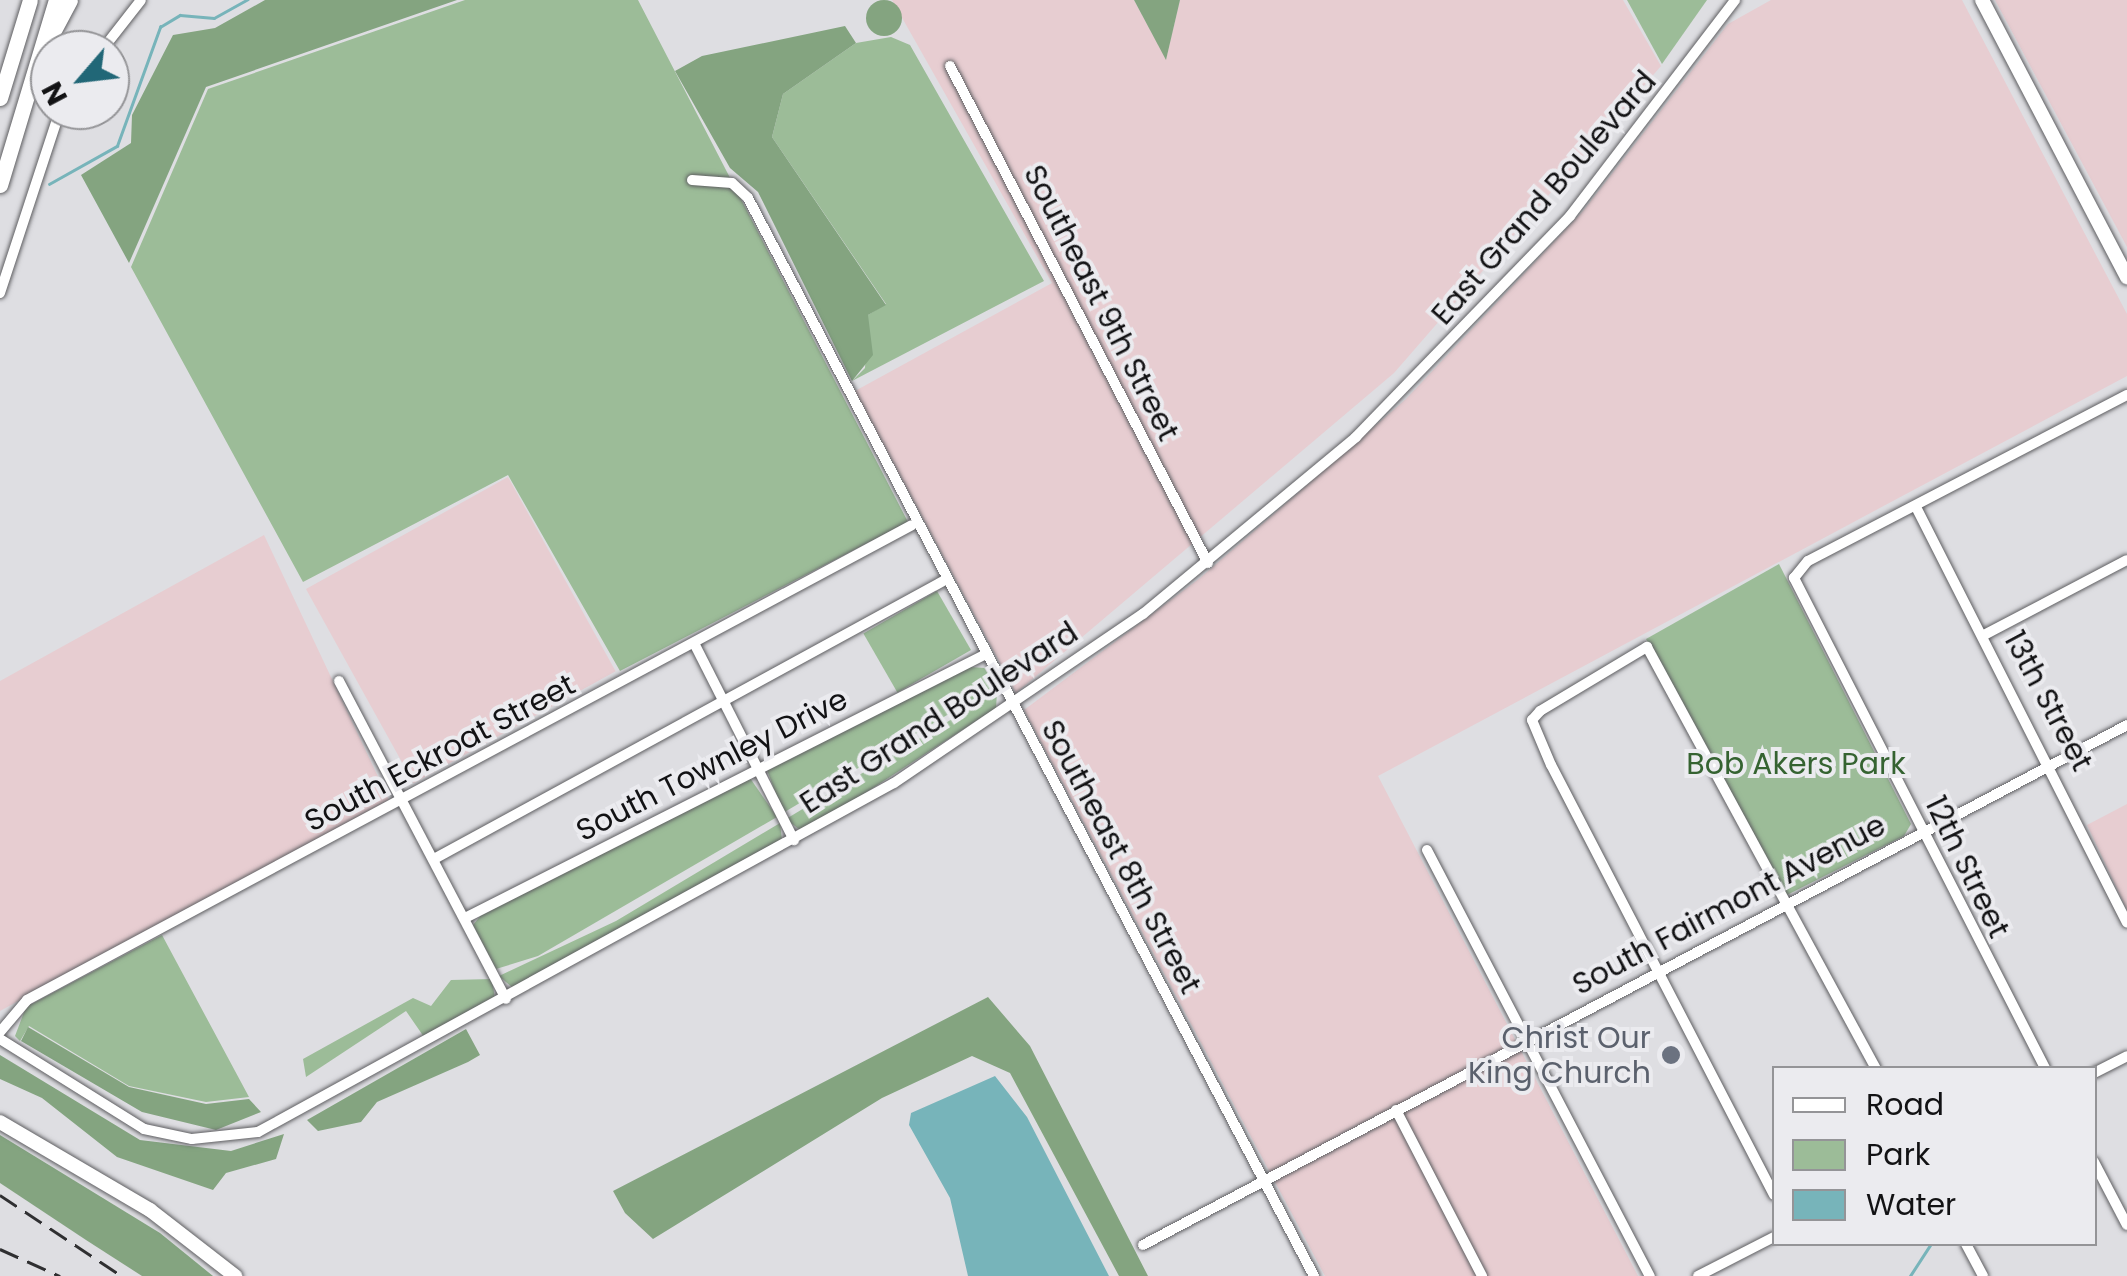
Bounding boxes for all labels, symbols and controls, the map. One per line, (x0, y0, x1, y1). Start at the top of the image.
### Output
north arrow (30, 30, 130, 130)
street label: East Grand Boulevard (1424, 64, 1664, 332)
text: N (33, 75, 77, 112)
street label: Southeast 9th Street (1016, 159, 1186, 447)
street label: East Grand Boulevard (793, 615, 1085, 821)
street label: 13th Street (1996, 625, 2100, 777)
street label: South Eckroat Street (299, 667, 581, 839)
street label: South Townley Drive (570, 681, 854, 849)
street label: Southeast 8th Street (1034, 714, 1208, 1000)
park label: Bob Akers Park (1686, 746, 1906, 782)
street label: 12th Street (1917, 790, 2017, 944)
street label: South Fairmont Avenue (1566, 807, 1892, 1003)
place label: Christ Our King Church (1468, 1020, 1651, 1090)
marker: Christ Our King Church (1660, 1044, 1682, 1066)
legend (1772, 1066, 2097, 1246)
text: Road (1866, 1083, 1944, 1126)
text: Park (1866, 1133, 1930, 1176)
text: Water (1866, 1183, 1956, 1226)

